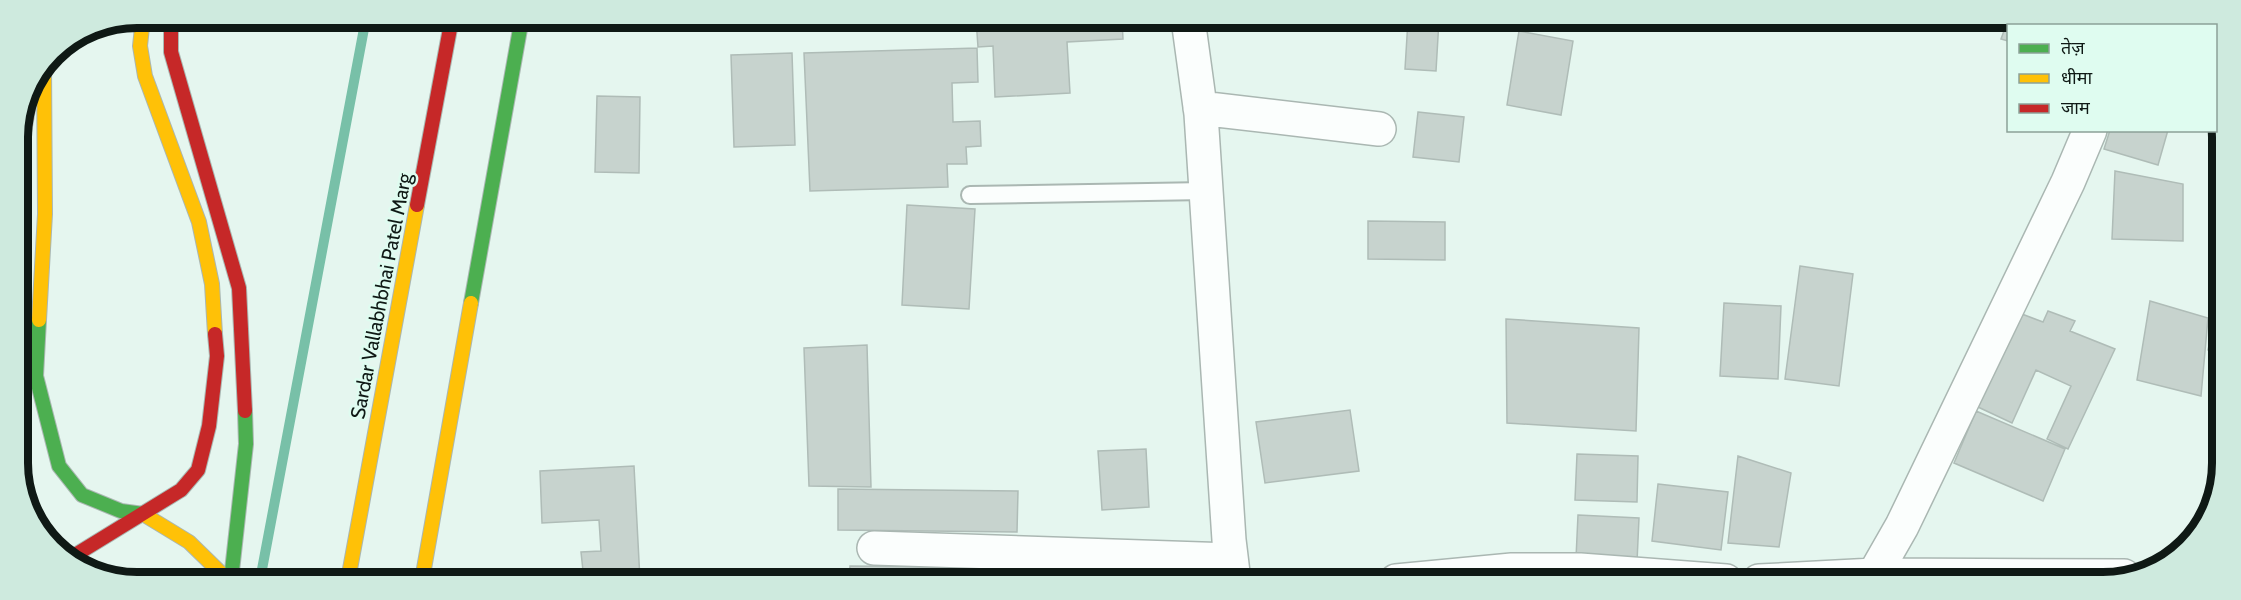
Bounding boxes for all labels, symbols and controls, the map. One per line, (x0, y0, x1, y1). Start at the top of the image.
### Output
legend (2007, 24, 2217, 132)
text: तेज़ (2061, 37, 2085, 59)
text: धीमा (2061, 67, 2092, 89)
text: जाम (2061, 97, 2091, 119)
street label: Sardar Vallabhbhai Patel Marg (345, 170, 417, 421)

